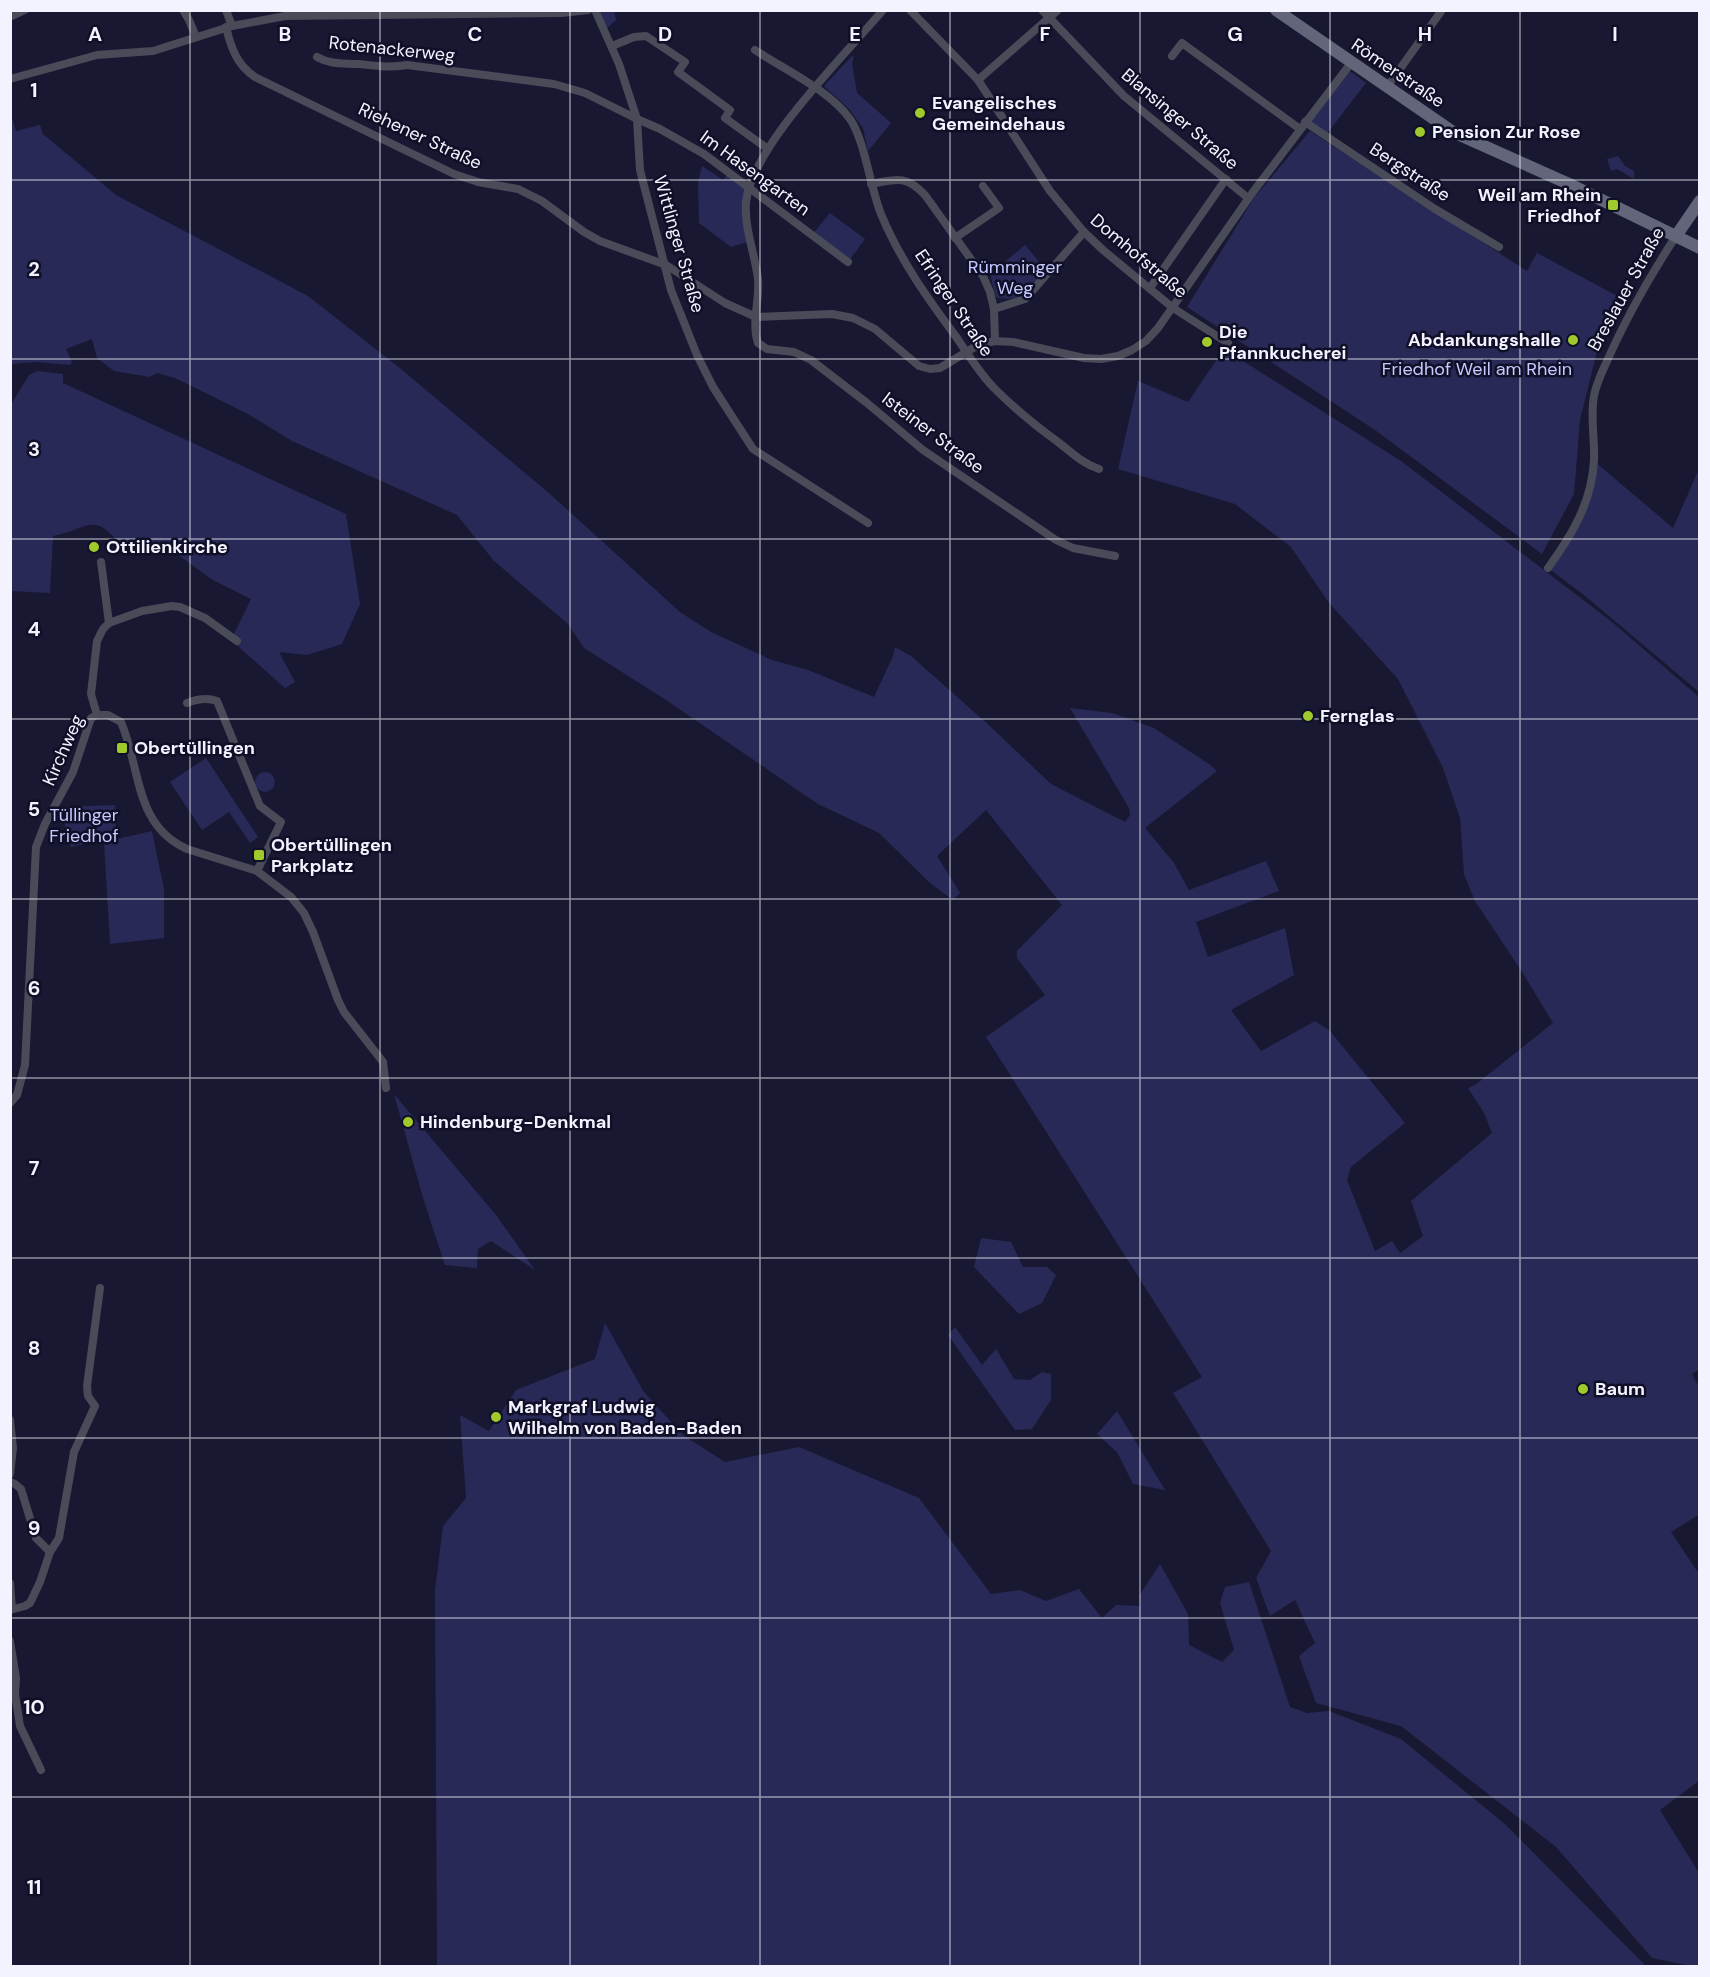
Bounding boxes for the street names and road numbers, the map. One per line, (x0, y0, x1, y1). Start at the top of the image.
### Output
street label: Rotenackerweg (328, 30, 456, 68)
street label: Römerstraße (1347, 33, 1449, 113)
street label: Blansinger Straße (1116, 63, 1244, 175)
street label: Riehener Straße (354, 97, 486, 175)
street label: Im Hasengarten (695, 125, 815, 221)
street label: Bergstraße (1365, 137, 1455, 207)
street label: Wittlinger Straße (648, 173, 710, 315)
street label: Domhofstraße (1085, 208, 1193, 304)
street label: Breslauer Straße (1582, 223, 1670, 355)
street label: Efringer Straße (909, 245, 999, 361)
street label: Isteiner Straße (877, 387, 989, 479)
street label: Kirchweg (37, 711, 89, 789)

